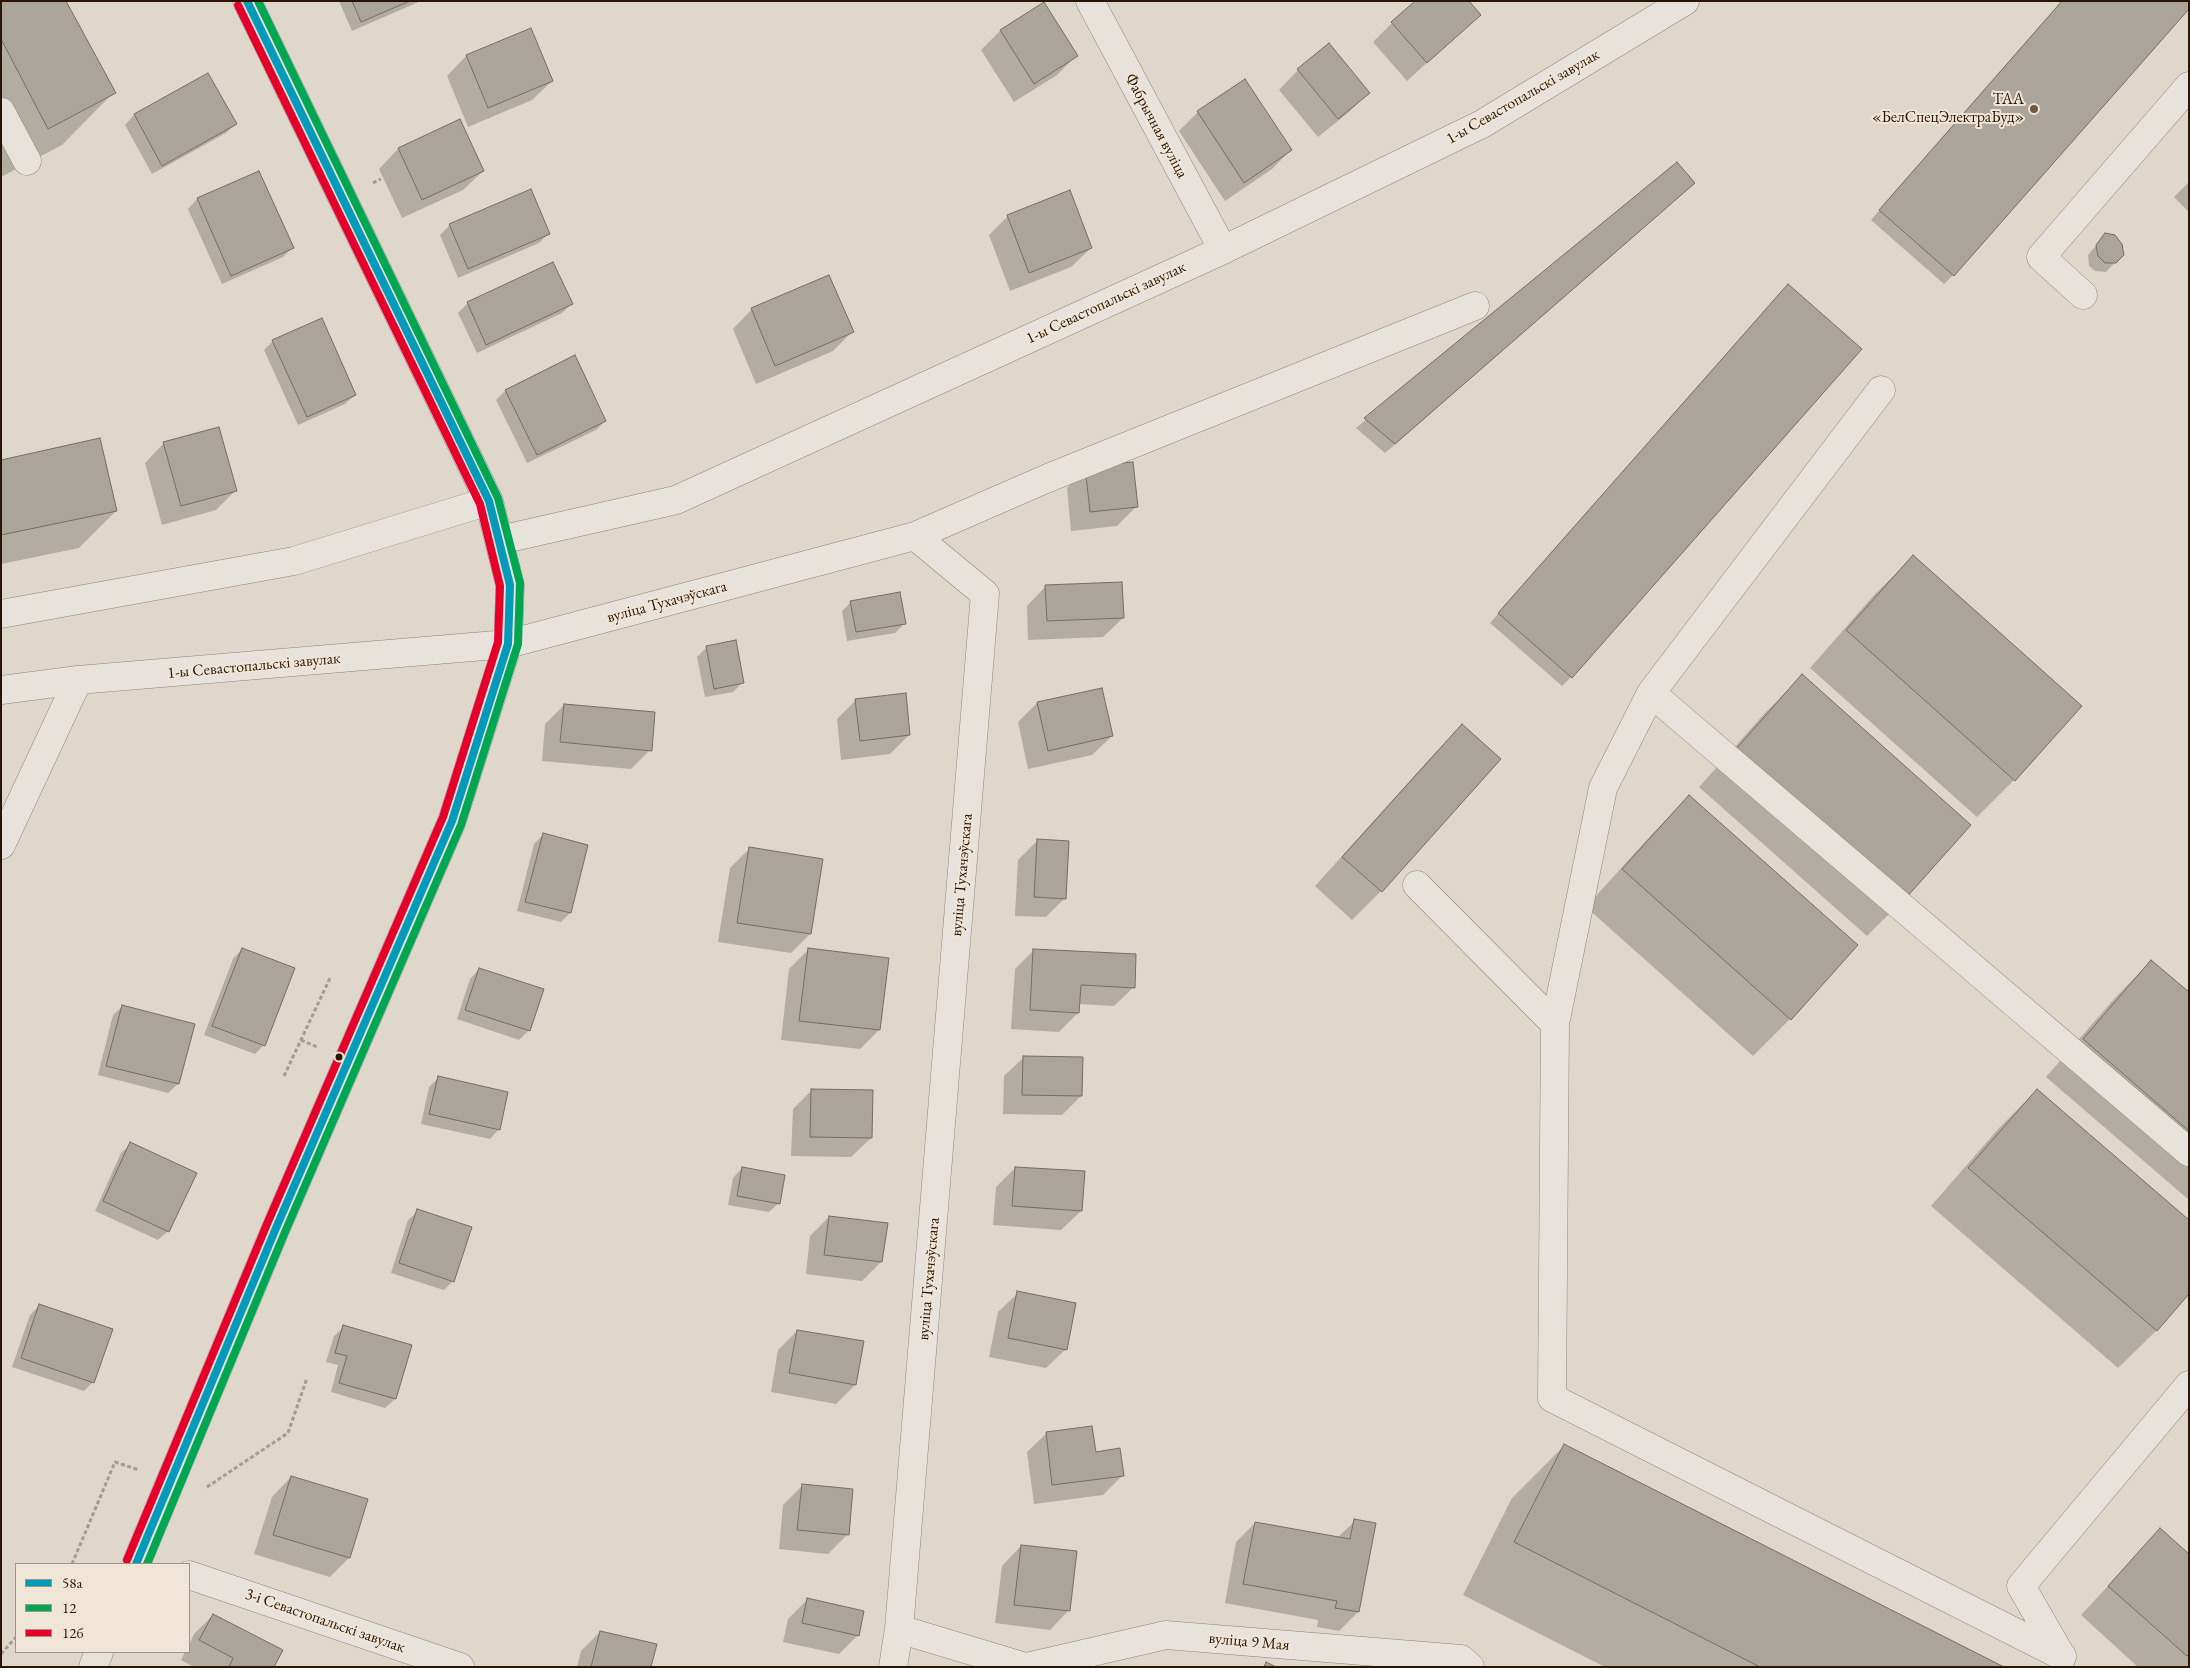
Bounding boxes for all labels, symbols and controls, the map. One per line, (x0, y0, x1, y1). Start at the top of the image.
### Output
street label: 1-ы Севастопальскі завулак (1443, 45, 1603, 149)
street label: Фабрычная вуліца (1120, 70, 1192, 182)
place label: ТАА «БелСпецЭлектраБуд» (1872, 90, 2024, 128)
marker: ТАА «БелСпецЭлектраБуд» (2028, 103, 2040, 115)
street label: 1-ы Севастопальскі завулак (1023, 258, 1189, 348)
street label: вуліца Тухачэўскага (605, 577, 729, 627)
street label: 1-ы Севастопальскі завулак (167, 649, 341, 683)
street label: вуліца Тухачэўскага (947, 813, 977, 937)
unlabelled marker (334, 1052, 344, 1062)
street label: вуліца Тухачэўскага (914, 1217, 944, 1341)
legend (15, 1563, 190, 1653)
text: 58а (62, 1573, 82, 1592)
street label: 3-і Севастопальскі завулак (242, 1585, 408, 1657)
text: 12 (62, 1598, 76, 1617)
text: 12б (62, 1623, 84, 1642)
street label: вуліца 9 Мая (1208, 1629, 1290, 1655)

